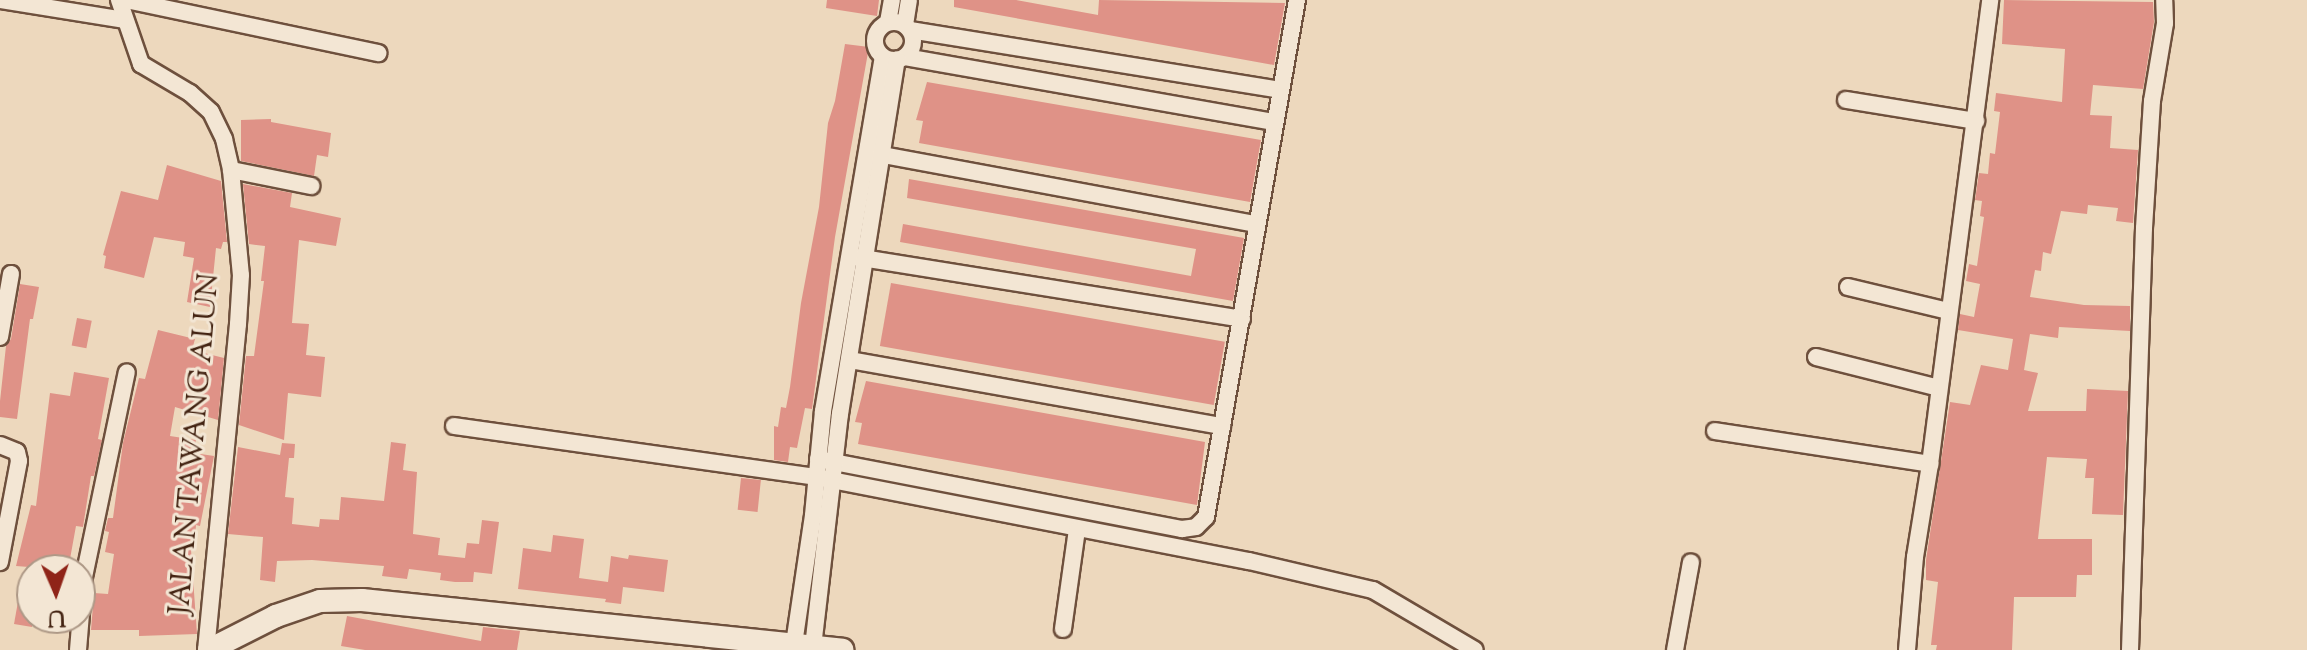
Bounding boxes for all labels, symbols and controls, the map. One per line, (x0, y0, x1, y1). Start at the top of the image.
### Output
street label: JALAN TAWANG ALUN (163, 272, 229, 616)
north arrow (16, 554, 96, 634)
text: U (47, 600, 66, 632)

